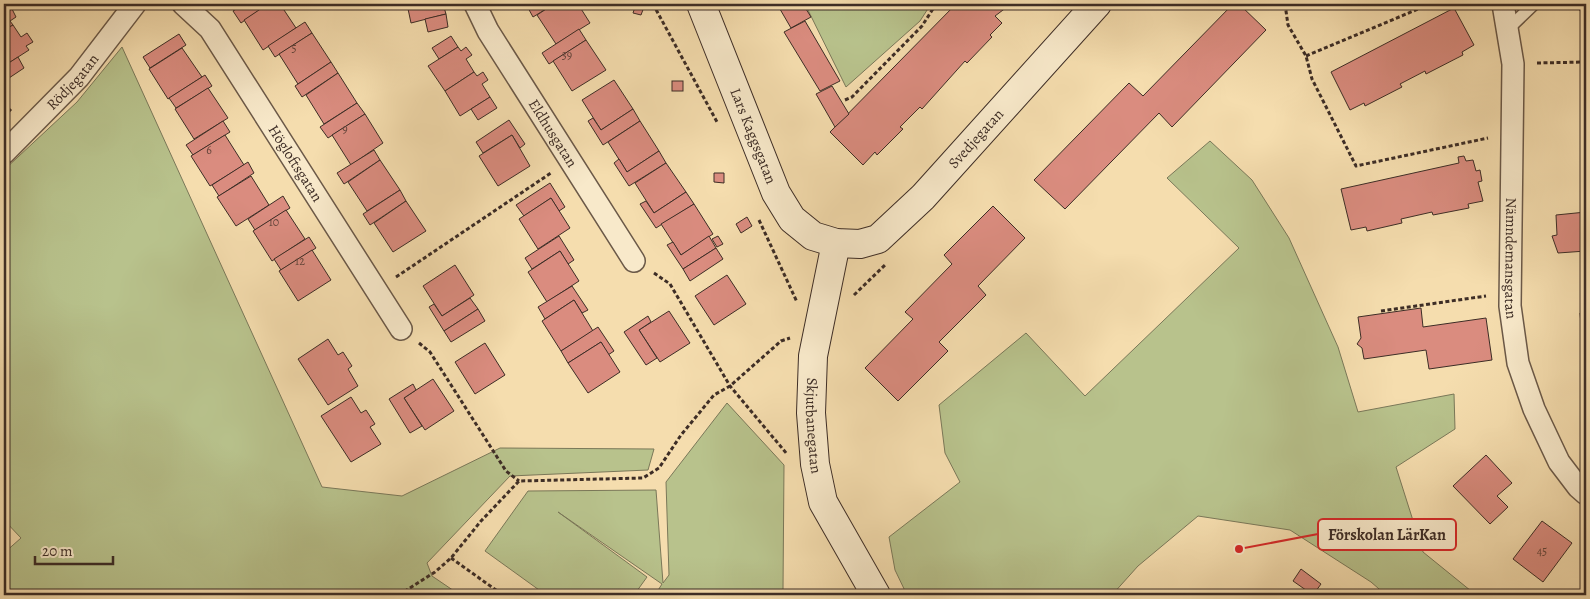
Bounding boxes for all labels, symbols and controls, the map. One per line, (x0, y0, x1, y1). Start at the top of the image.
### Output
house number: 5 (291, 40, 297, 56)
house number: 39 (562, 47, 572, 63)
street label: Rödjegatan (42, 50, 103, 114)
street label: Lars Kaggsgatan (725, 85, 781, 187)
street label: Eldhusgatan (524, 95, 582, 171)
street label: Svedjegatan (944, 104, 1008, 173)
street label: Högloftsgatan (264, 121, 327, 206)
house number: 9 (342, 121, 348, 137)
house number: 6 (206, 142, 212, 158)
street label: Nämndemansgatan (1500, 197, 1522, 320)
house number: 10 (269, 214, 279, 230)
house number: 12 (295, 253, 305, 269)
street label: Skjutbanegatan (801, 377, 827, 475)
callout: Förskolan LärKan (1318, 519, 1456, 550)
text: Förskolan LärKan (1328, 524, 1446, 546)
scale bar (35, 534, 112, 566)
text: 20 m (42, 541, 73, 561)
house number: 45 (1537, 543, 1547, 559)

